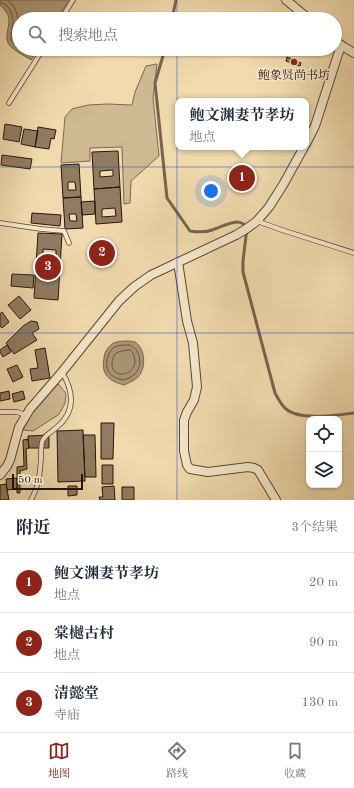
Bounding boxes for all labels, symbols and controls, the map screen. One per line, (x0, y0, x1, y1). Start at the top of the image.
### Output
search box (12, 12, 342, 56)
icon: search (26, 23, 48, 45)
text: 搜索地点 (58, 29, 118, 44)
marker: 鲍象贤尚书坊 (289, 57, 299, 67)
place label: 鲍象贤尚书坊 (258, 68, 330, 82)
popup (175, 98, 309, 150)
text: 鲍文渊妻节孝坊 (189, 109, 295, 124)
text: 地点 (189, 131, 216, 144)
pin: 1 (229, 163, 255, 193)
your location (201, 181, 221, 201)
pin: 2 (89, 238, 115, 268)
pin: 3 (35, 252, 61, 282)
map controls (306, 416, 342, 488)
button: locate (306, 416, 342, 452)
button: layers (306, 452, 342, 488)
scale bar (12, 472, 83, 491)
text: 50 m (18, 475, 43, 486)
text: 附近 (16, 520, 50, 537)
text: 3个结果 (291, 521, 338, 534)
text: 鲍文渊妻节孝坊 (54, 567, 159, 582)
text: 1 (25, 576, 33, 589)
text: 20 m (309, 576, 338, 589)
text: 地点 (54, 589, 80, 602)
text: 棠樾古村 (54, 627, 114, 642)
text: 2 (25, 636, 33, 649)
text: 90 m (309, 636, 338, 649)
text: 地点 (54, 649, 80, 662)
text: 清懿堂 (54, 687, 99, 702)
text: 3 (25, 696, 33, 709)
text: 130 m (301, 696, 338, 709)
text: 寺庙 (54, 709, 80, 722)
tab: 地图 (48, 740, 70, 782)
tab: 路线 (166, 740, 188, 782)
tab: 收藏 (284, 740, 306, 782)

